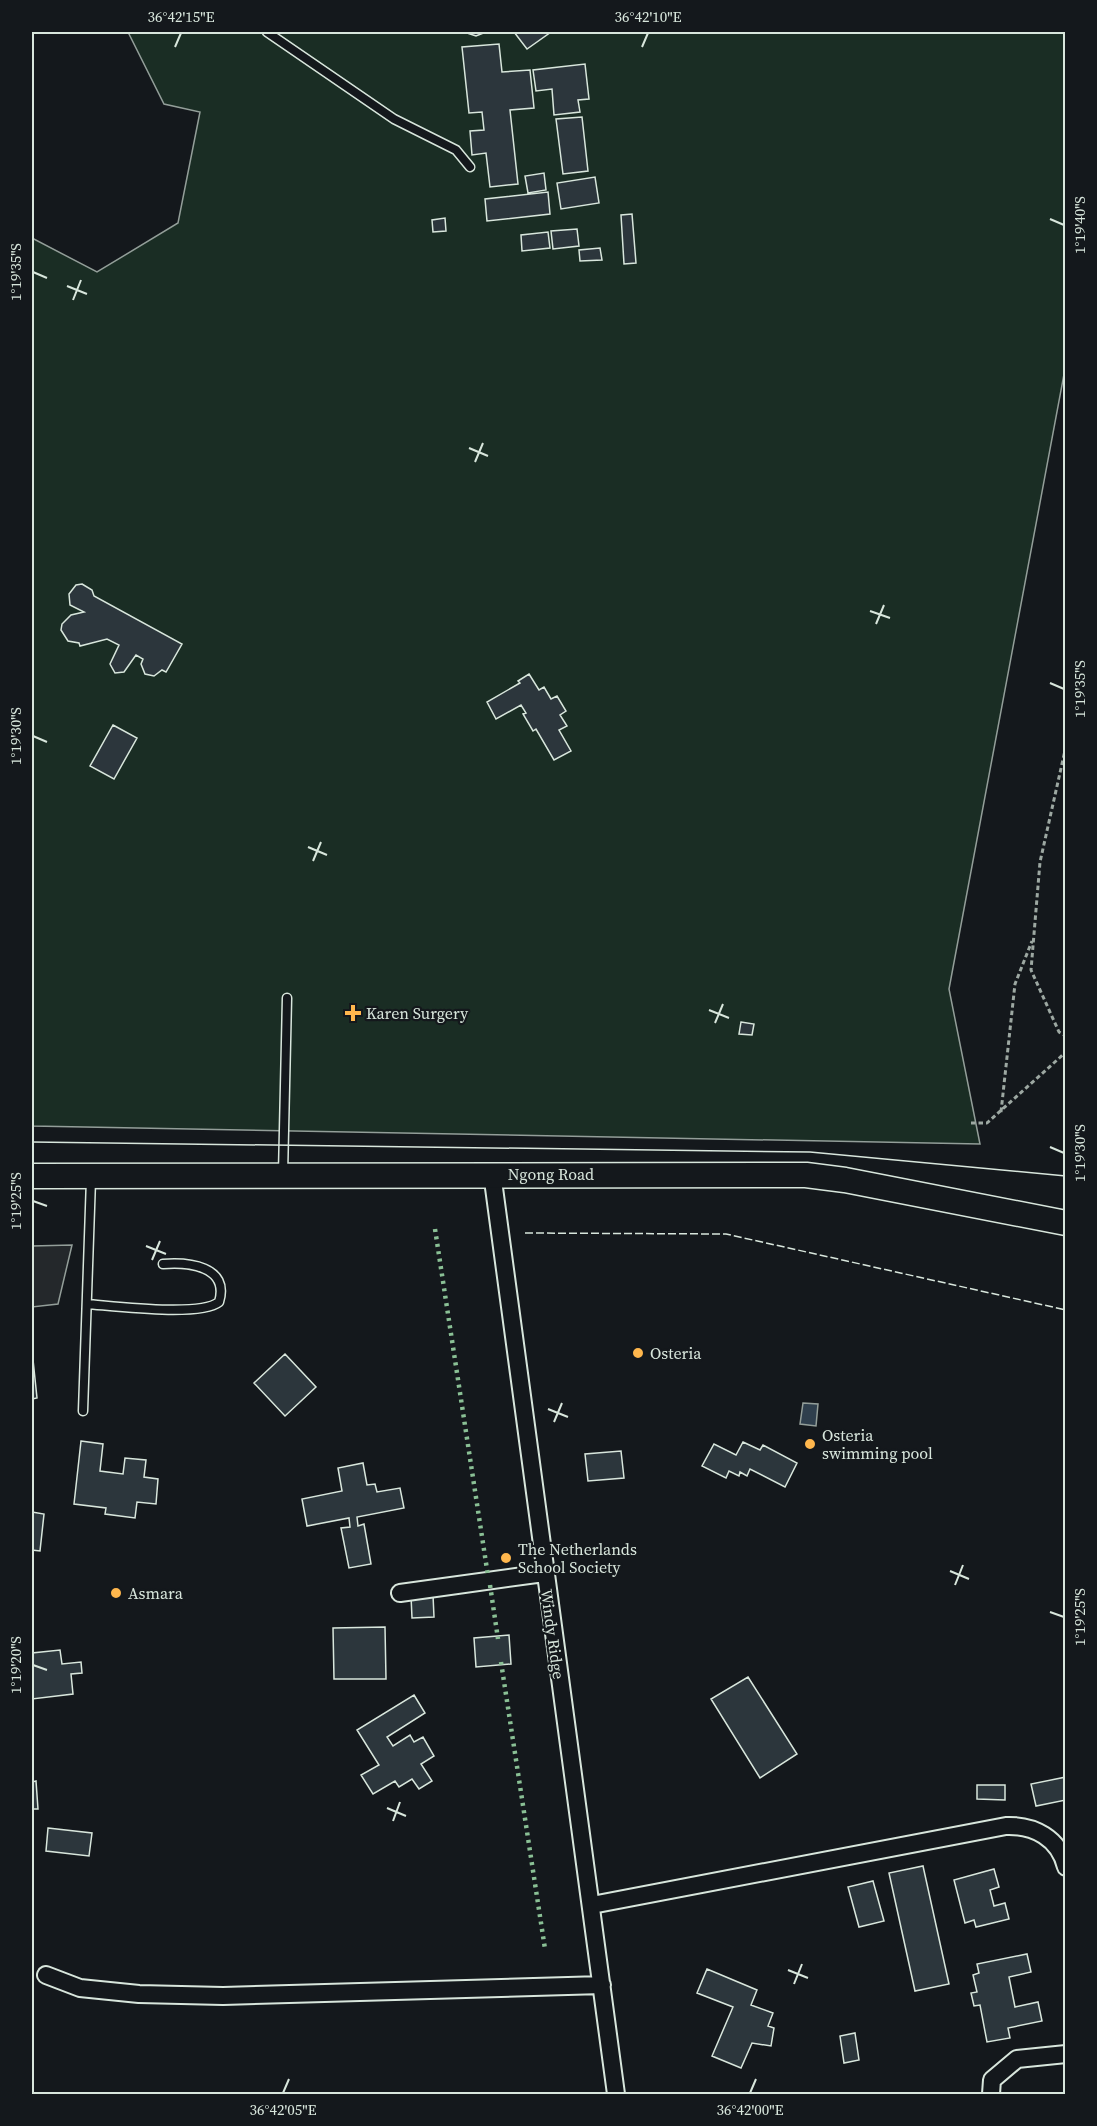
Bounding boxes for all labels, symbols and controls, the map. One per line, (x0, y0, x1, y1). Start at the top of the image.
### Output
text: 36°42'15"E (147, 6, 215, 27)
text: 36°42'10"E (614, 6, 682, 27)
text: 1°19'40"S (1069, 196, 1090, 254)
text: 1°19'35"S (5, 243, 26, 301)
text: 1°19'35"S (1069, 660, 1090, 718)
text: 1°19'30"S (5, 707, 26, 765)
place label: Karen Surgery (366, 1002, 469, 1024)
marker: Karen Surgery (344, 1004, 362, 1022)
text: 1°19'30"S (1069, 1124, 1090, 1182)
street label: Ngong Road (508, 1163, 594, 1185)
text: 1°19'25"S (5, 1172, 26, 1230)
place label: Osteria (650, 1342, 702, 1364)
marker: Osteria (631, 1346, 645, 1360)
place label: Osteria swimming pool (822, 1424, 933, 1464)
marker: Osteria swimming pool (803, 1437, 817, 1451)
place label: The Netherlands School Society (518, 1538, 637, 1578)
marker: The Netherlands School Society (499, 1551, 513, 1565)
place label: Asmara (128, 1582, 184, 1604)
marker: Asmara (109, 1586, 123, 1600)
street label: Windy Ridge (536, 1588, 570, 1680)
text: 1°19'25"S (1069, 1588, 1090, 1646)
text: 1°19'20"S (5, 1636, 26, 1694)
text: 36°42'05"E (249, 2099, 317, 2120)
text: 36°42'00"E (716, 2099, 784, 2120)

